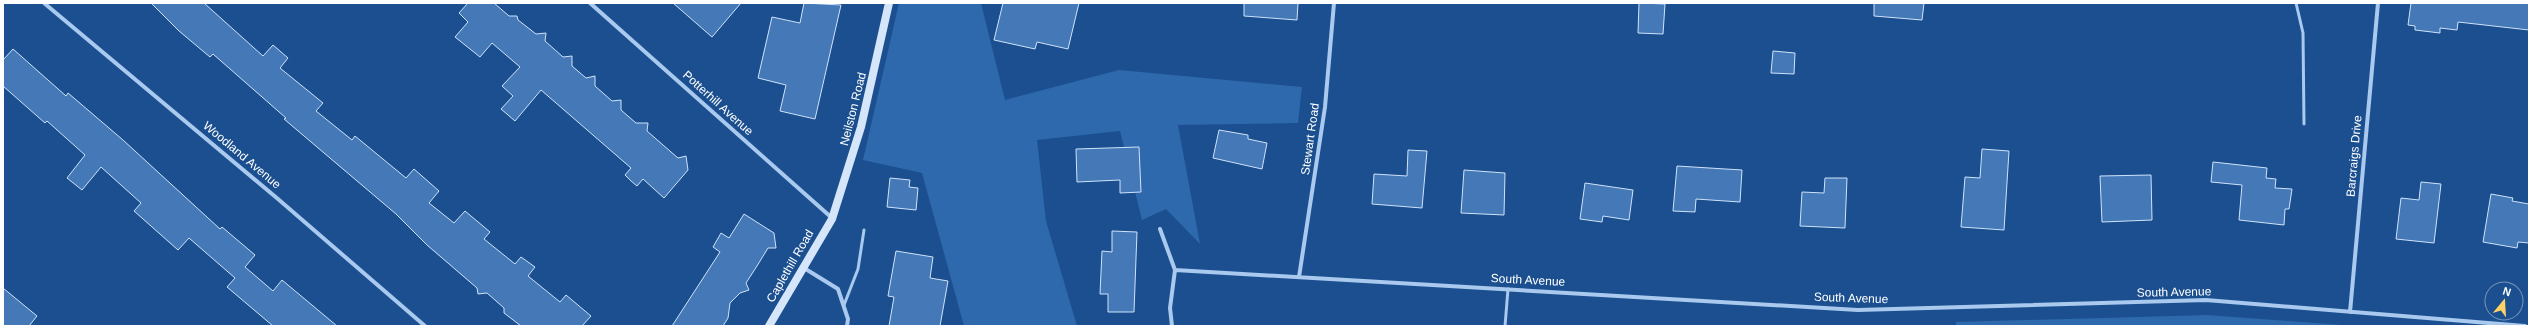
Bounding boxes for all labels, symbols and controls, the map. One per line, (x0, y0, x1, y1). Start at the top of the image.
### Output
street label: Potterhill Avenue (680, 68, 756, 138)
street label: Neilston Road (837, 71, 869, 147)
street label: Stewart Road (1298, 102, 1322, 176)
street label: Barcraigs Drive (2343, 114, 2365, 197)
street label: Woodland Avenue (200, 118, 284, 192)
street label: Caplethill Road (764, 227, 816, 305)
street label: South Avenue (1490, 271, 1566, 289)
north arrow (2484, 281, 2524, 321)
street label: South Avenue (2137, 284, 2212, 300)
text: N (2501, 285, 2513, 298)
street label: South Avenue (1814, 290, 1889, 306)

